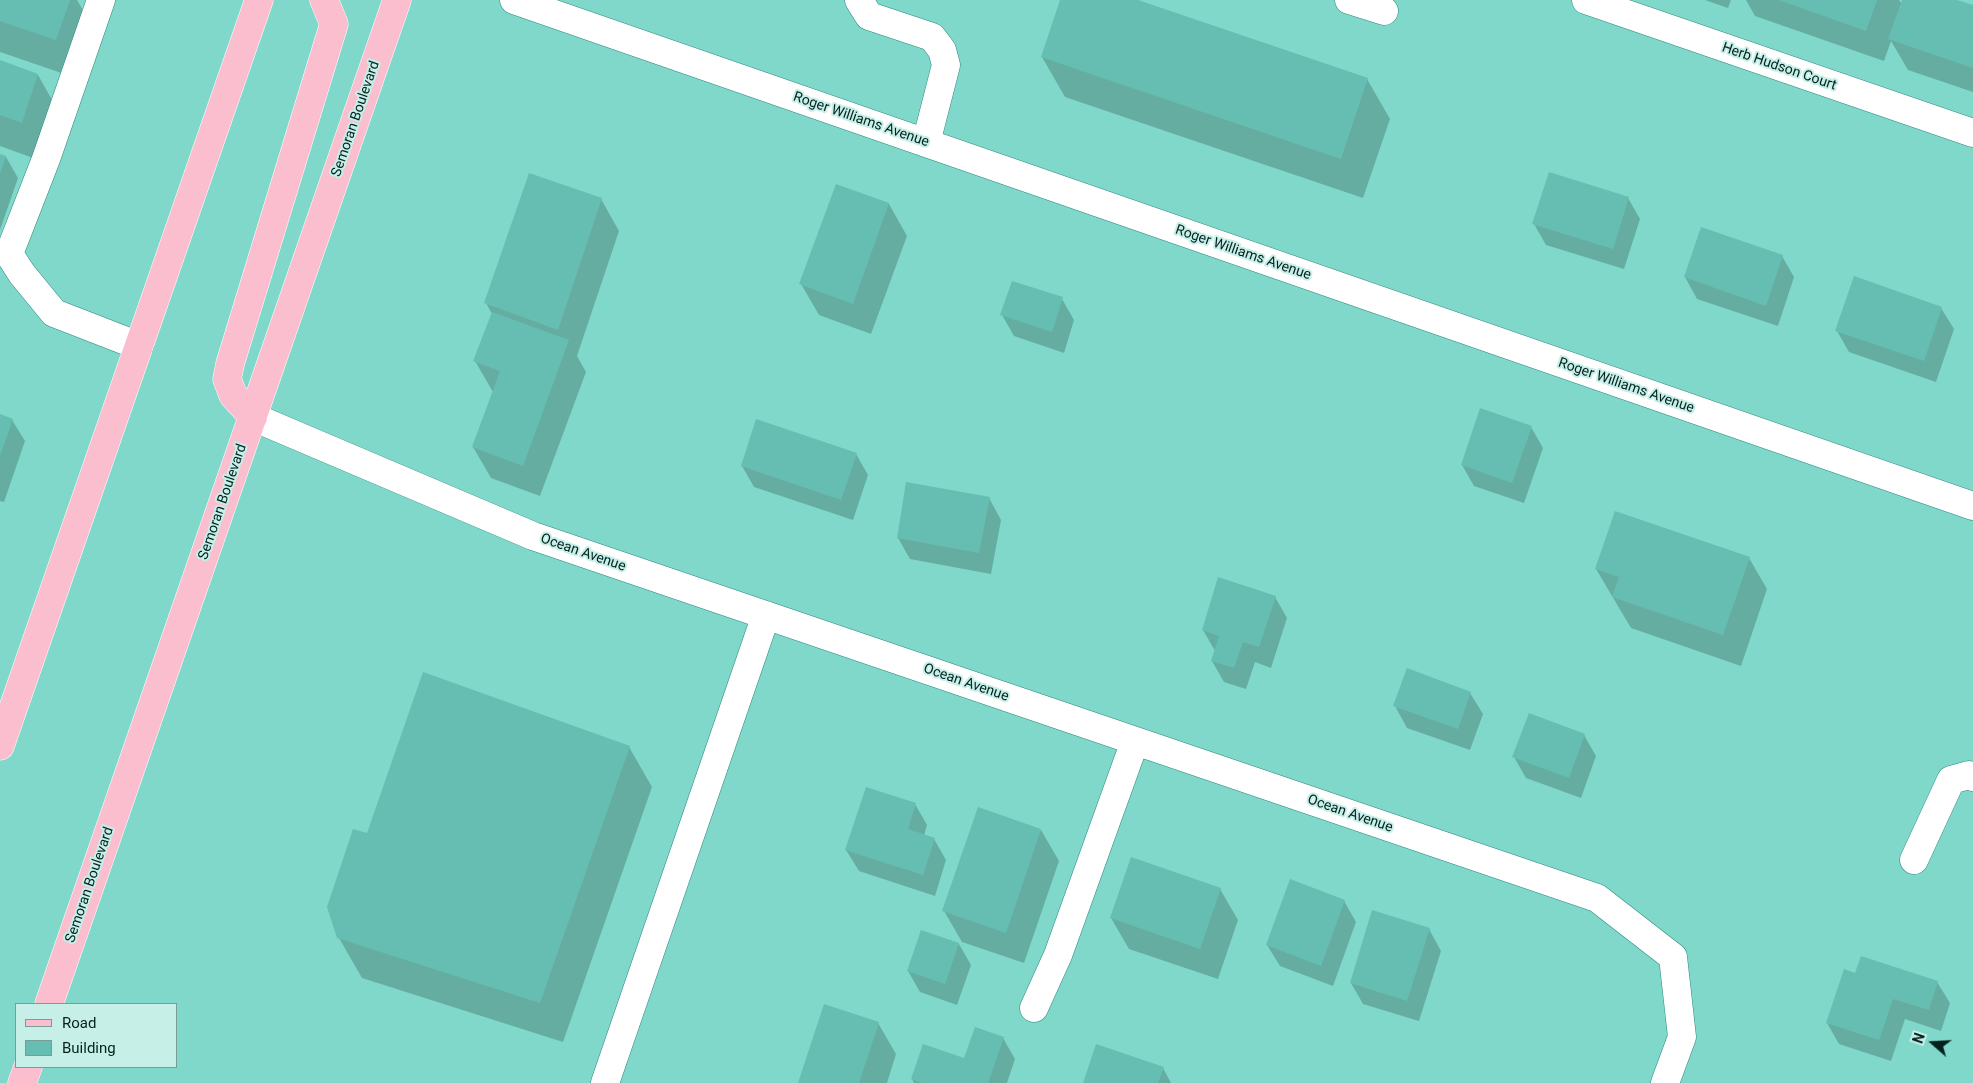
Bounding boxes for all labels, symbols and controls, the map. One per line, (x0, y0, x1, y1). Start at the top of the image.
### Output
street label: Herb Hudson Court (1720, 40, 1838, 94)
street label: Semoran Boulevard (328, 59, 384, 179)
street label: Roger Williams Avenue (791, 89, 931, 151)
street label: Roger Williams Avenue (1173, 222, 1313, 284)
street label: Roger Williams Avenue (1556, 355, 1696, 417)
street label: Semoran Boulevard (195, 442, 251, 562)
street label: Ocean Avenue (538, 531, 628, 575)
street label: Ocean Avenue (921, 661, 1011, 705)
street label: Ocean Avenue (1305, 792, 1395, 836)
street label: Semoran Boulevard (62, 825, 118, 945)
legend (15, 1003, 178, 1068)
text: Road (62, 1014, 96, 1032)
north arrow (1908, 1018, 1958, 1068)
text: N (1910, 1031, 1928, 1045)
text: Building (62, 1039, 116, 1057)

